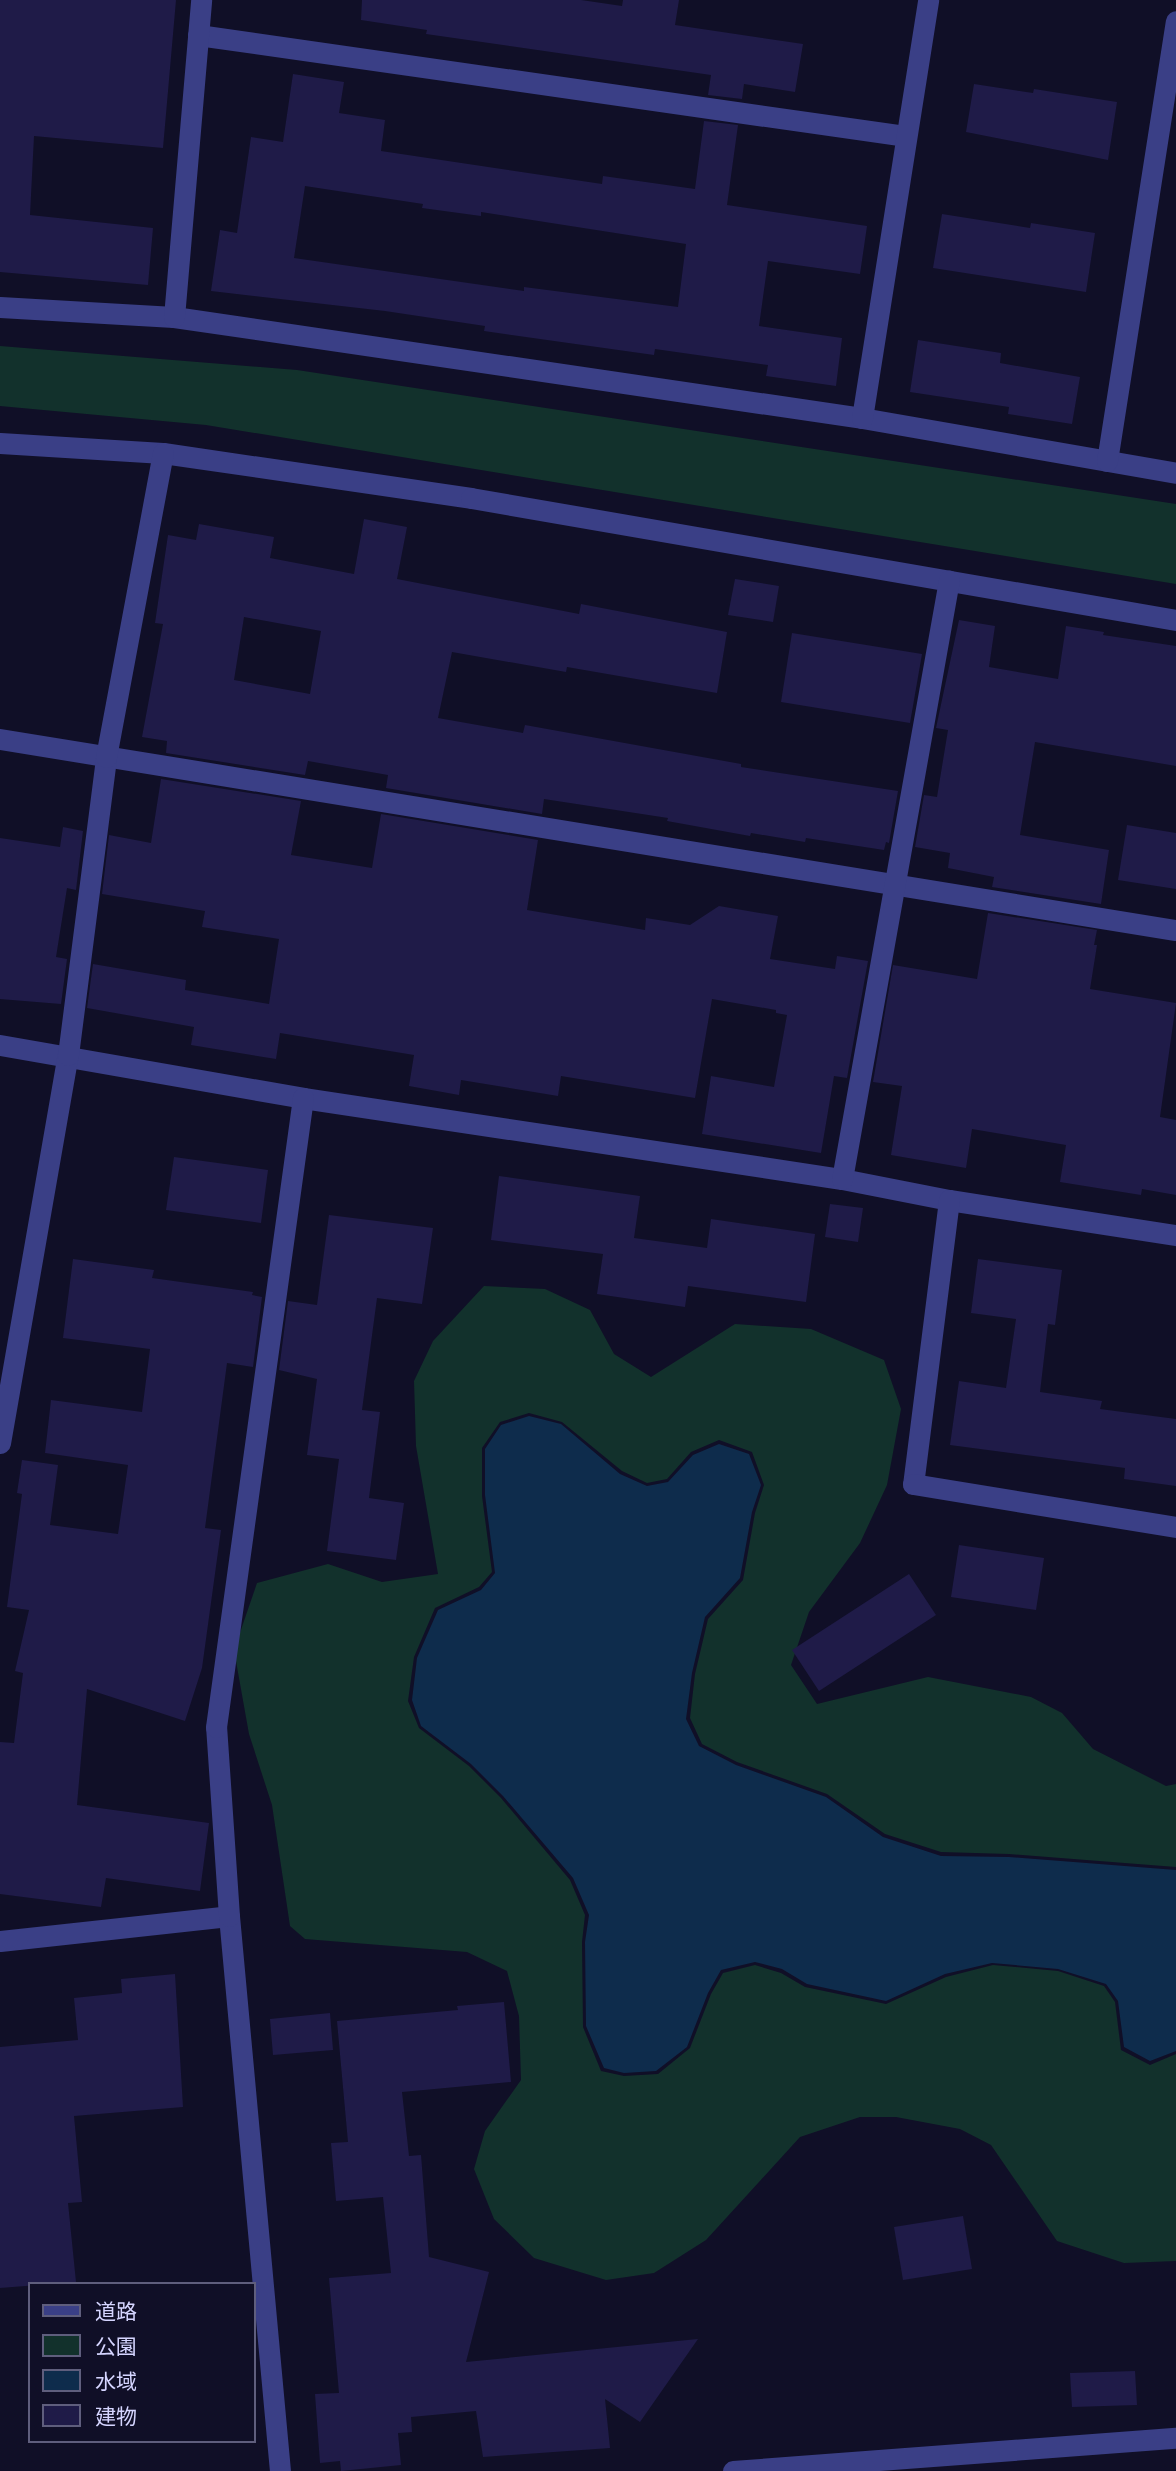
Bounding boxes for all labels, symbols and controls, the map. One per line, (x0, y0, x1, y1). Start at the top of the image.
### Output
legend (28, 2282, 256, 2443)
text: 道路 (95, 2297, 137, 2327)
text: 公園 (95, 2332, 137, 2362)
text: 水域 (95, 2367, 137, 2397)
text: 建物 (95, 2402, 137, 2432)

